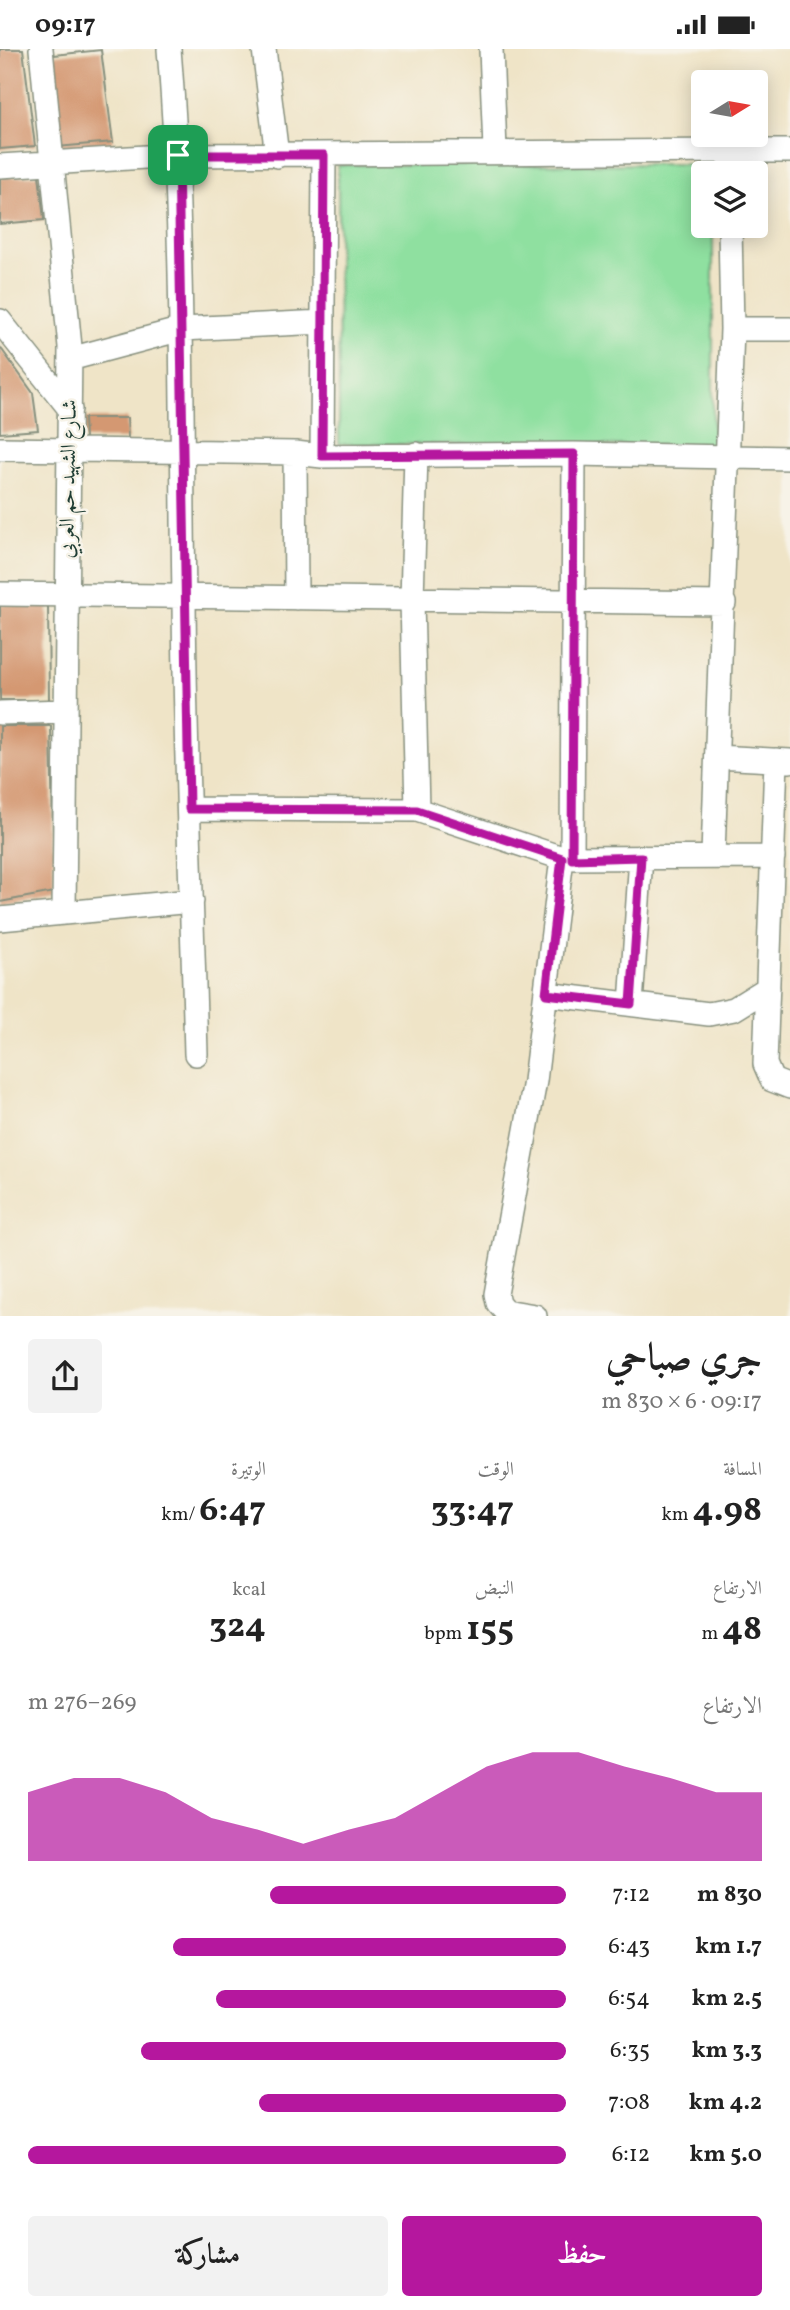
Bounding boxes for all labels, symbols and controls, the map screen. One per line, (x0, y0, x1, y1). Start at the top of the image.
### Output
text: 09:17 (35, 7, 96, 43)
north arrow (691, 70, 768, 147)
map controls (691, 70, 768, 238)
pin (148, 125, 208, 185)
icon: arrive (159, 136, 197, 174)
button: layers (691, 161, 768, 238)
street label: شـارع الشهيد حم العربي (53, 399, 89, 559)
text: جري صباحي (606, 1333, 762, 1386)
button: share (28, 1339, 102, 1413)
text: 09:17 · 6 × 830 m (601, 1386, 762, 1418)
text: الوتيرة (231, 1457, 266, 1483)
text: الوقت (478, 1457, 514, 1483)
text: المسافة (723, 1457, 762, 1483)
text: 6:47 (199, 1487, 266, 1535)
text: 33:47 (431, 1487, 514, 1535)
text: 4.98 (692, 1487, 762, 1535)
text: /km (161, 1502, 199, 1528)
text: km (661, 1502, 692, 1528)
text: النبض (475, 1576, 514, 1602)
text: الارتفاع (713, 1576, 762, 1602)
text: kcal (232, 1577, 266, 1603)
text: 324 (209, 1603, 266, 1651)
text: 155 (466, 1606, 514, 1654)
text: 48 (722, 1606, 762, 1654)
text: bpm (424, 1621, 466, 1647)
text: m (701, 1621, 722, 1647)
text: 269–276 m (28, 1687, 137, 1719)
text: الارتفاع (702, 1691, 762, 1723)
text: 7:12 (612, 1879, 650, 1911)
text: 830 m (697, 1879, 762, 1911)
text: 6:43 (608, 1931, 650, 1963)
text: 1.7 km (695, 1931, 762, 1963)
text: 6:54 (608, 1983, 650, 2015)
text: 2.5 km (692, 1983, 762, 2015)
text: 6:35 (610, 2035, 650, 2067)
text: 3.3 km (692, 2035, 762, 2067)
text: 7:08 (608, 2087, 650, 2119)
text: 4.2 km (689, 2087, 762, 2119)
text: 6:12 (612, 2139, 650, 2171)
text: 5.0 km (689, 2139, 762, 2171)
button: مشاركة (28, 2216, 388, 2296)
button: حفظ (402, 2216, 762, 2296)

